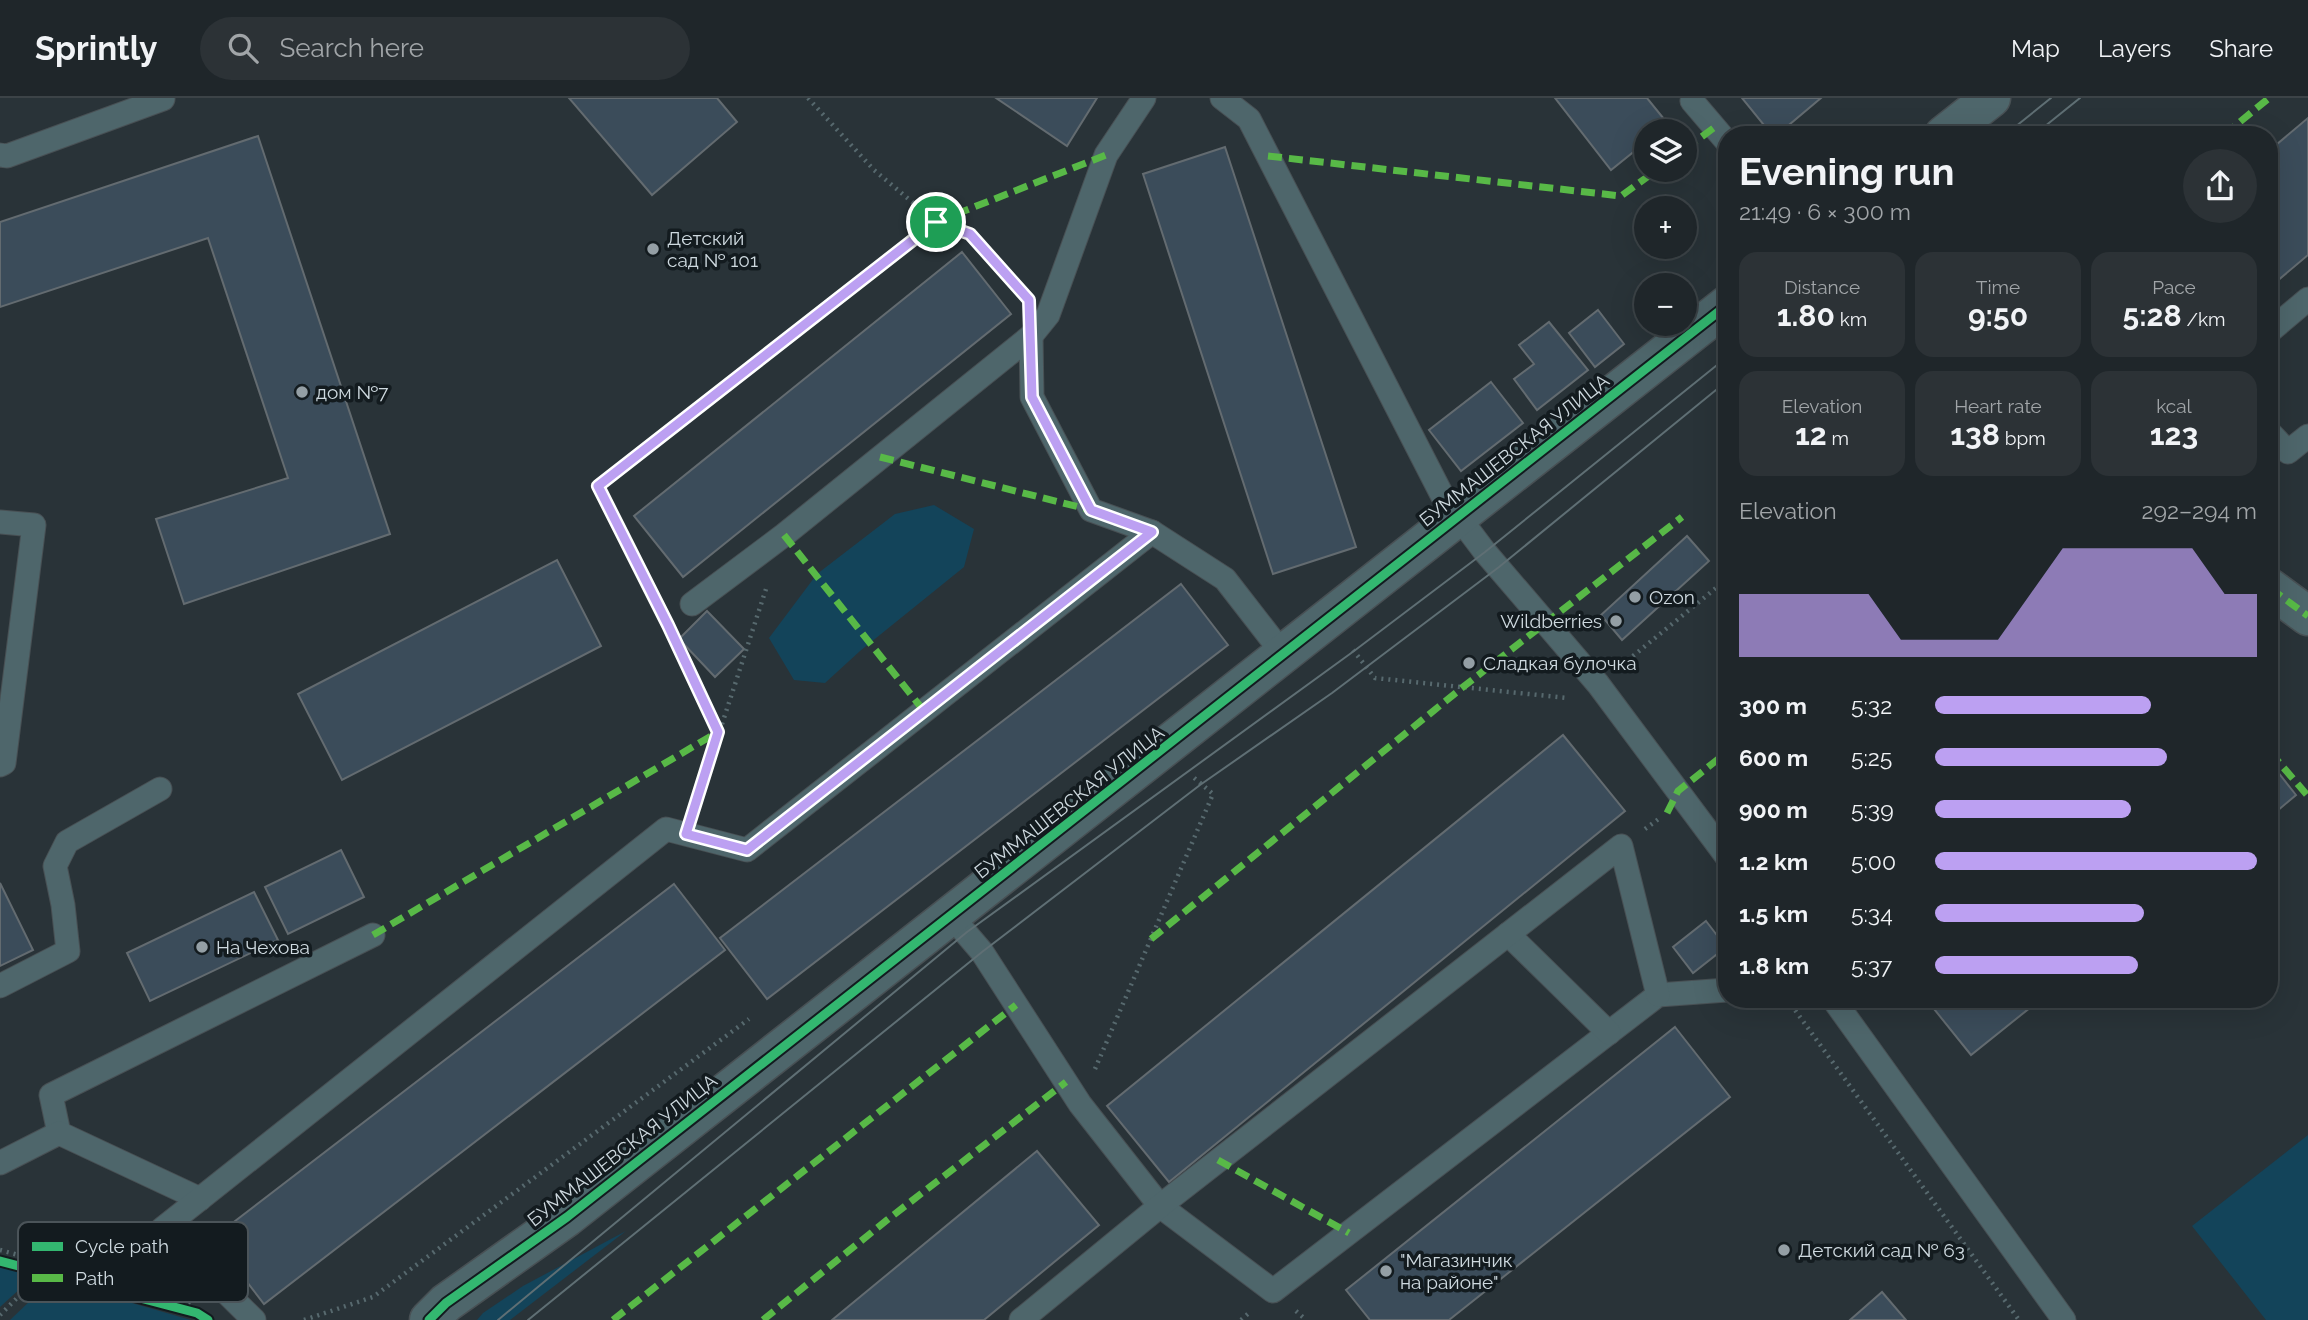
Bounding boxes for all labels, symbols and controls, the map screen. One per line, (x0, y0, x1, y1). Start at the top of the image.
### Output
search box (200, 17, 690, 80)
text: Sprintly (35, 29, 158, 68)
icon: search (224, 29, 262, 67)
text: Search here (280, 33, 424, 63)
text: Map (2011, 34, 2060, 63)
text: Layers (2098, 34, 2171, 63)
text: Share (2209, 34, 2273, 63)
map controls (1634, 119, 1697, 336)
button: layers (1634, 119, 1697, 182)
text: Evening run (1739, 149, 1954, 194)
button: share (2183, 149, 2257, 223)
pin (906, 192, 966, 252)
button: + (1634, 196, 1697, 259)
text: 21:49 · 6 × 300 m (1739, 198, 1911, 225)
icon: arrive (917, 203, 955, 241)
place label: Детский сад № 101 (667, 227, 758, 271)
marker: Детский сад № 101 (645, 241, 661, 257)
button: − (1634, 273, 1697, 336)
text: Distance (1784, 276, 1860, 298)
text: Time (1976, 276, 2020, 298)
text: Pace (2152, 276, 2196, 298)
text: 1.80 (1777, 298, 1835, 333)
text: 9:50 (1968, 298, 2028, 333)
text: 5:28 (2123, 298, 2182, 333)
text: km (1835, 308, 1867, 330)
text: /km (2182, 308, 2225, 330)
street label: БУММАШЕВСКАЯ УЛИЦА (1415, 369, 1613, 531)
place label: дом №7 (316, 381, 388, 403)
marker: дом №7 (294, 384, 310, 400)
text: Elevation (1782, 395, 1862, 417)
text: Heart rate (1954, 395, 2042, 417)
text: kcal (2156, 395, 2192, 417)
text: 12 (1795, 417, 1827, 452)
text: 138 (1950, 417, 2000, 452)
text: 123 (2150, 417, 2198, 452)
text: m (1827, 427, 1849, 449)
text: bpm (2000, 427, 2046, 449)
text: Elevation (1739, 497, 1837, 524)
text: 292–294 m (2142, 497, 2257, 524)
place label: Ozon (1649, 586, 1695, 608)
marker: Ozon (1627, 589, 1643, 605)
place label: Wildberries (1500, 610, 1602, 632)
marker: Wildberries (1608, 613, 1624, 629)
place label: Сладкая булочка (1483, 652, 1637, 674)
marker: Сладкая булочка (1461, 655, 1477, 671)
text: 300 m (1739, 692, 1807, 719)
text: 5:32 (1851, 692, 1892, 719)
street label: БУММАШЕВСКАЯ УЛИЦА (970, 721, 1168, 883)
text: 600 m (1739, 744, 1808, 771)
text: 5:25 (1851, 744, 1892, 771)
text: 900 m (1739, 796, 1808, 823)
text: 5:39 (1851, 796, 1894, 823)
text: 1.2 km (1739, 848, 1808, 875)
text: 5:00 (1851, 848, 1896, 875)
text: 1.5 km (1739, 900, 1808, 927)
text: 5:34 (1851, 900, 1893, 927)
place label: На Чехова (216, 936, 310, 958)
marker: На Чехова (194, 939, 210, 955)
text: 1.8 km (1739, 952, 1809, 979)
text: 5:37 (1851, 952, 1892, 979)
street label: БУММАШЕВСКАЯ УЛИЦА (523, 1069, 721, 1231)
legend (18, 1222, 248, 1302)
text: Cycle path (75, 1235, 169, 1257)
place label: Детский сад № 63 (1798, 1239, 1965, 1261)
marker: Детский сад № 63 (1776, 1242, 1792, 1258)
place label: "Магазинчик на районе" (1400, 1249, 1513, 1293)
marker: "Магазинчик на районе" (1378, 1263, 1394, 1279)
text: Path (75, 1267, 114, 1289)

